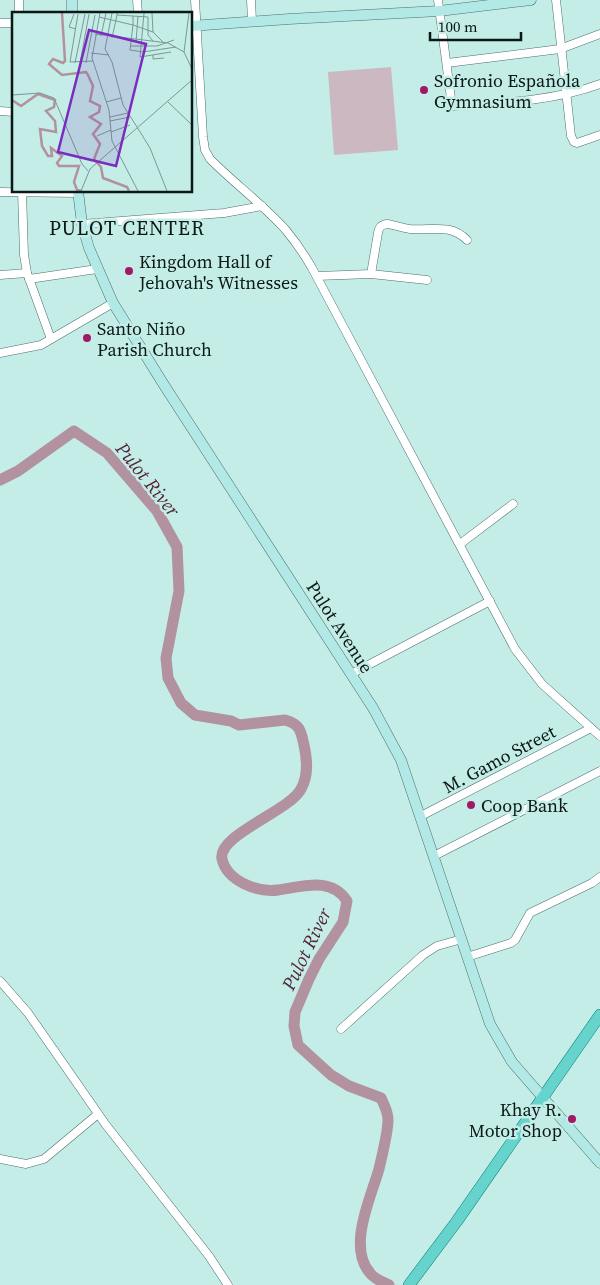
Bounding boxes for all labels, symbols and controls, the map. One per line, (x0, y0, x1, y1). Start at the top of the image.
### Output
scale bar (430, 10, 521, 42)
inset map (12, 12, 192, 192)
text: 100 m (438, 16, 478, 37)
place label: Sofronio Española Gymnasium (434, 68, 581, 114)
marker: Sofronio Española Gymnasium (418, 84, 430, 96)
district label: PULOT CENTER (49, 214, 205, 242)
place label: Kingdom Hall of Jehovah's Witnesses (138, 249, 298, 295)
marker: Kingdom Hall of Jehovah's Witnesses (123, 265, 135, 277)
place label: Santo Niño Parish Church (97, 316, 212, 362)
marker: Santo Niño Parish Church (81, 332, 93, 344)
water label: Pulot River (109, 436, 187, 523)
street label: Pulot Avenue (301, 576, 379, 678)
street label: M. Gamo Street (438, 719, 560, 799)
place label: Coop Bank (481, 793, 568, 818)
marker: Coop Bank (465, 799, 477, 811)
water label: Pulot River (274, 902, 338, 995)
place label: Khay R. Motor Shop (469, 1097, 562, 1143)
marker: Khay R. Motor Shop (566, 1113, 578, 1125)

